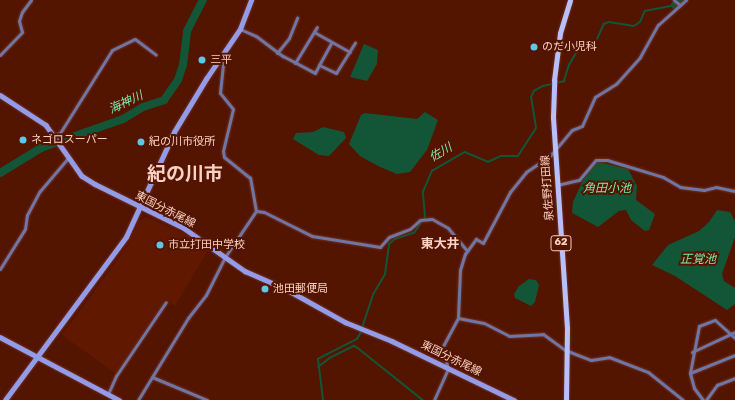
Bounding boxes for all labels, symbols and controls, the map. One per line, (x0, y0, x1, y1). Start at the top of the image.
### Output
place label: のだ小児科 (542, 40, 597, 54)
marker: のだ小児科 (529, 42, 539, 52)
place label: 三平 (210, 53, 232, 67)
marker: 三平 (197, 55, 207, 65)
water label: 海神川 (107, 89, 145, 117)
place label: ネゴロスーパー (31, 133, 108, 147)
marker: ネゴロスーパー (18, 135, 28, 145)
place label: 紀の川市役所 (149, 135, 215, 149)
marker: 紀の川市役所 (136, 137, 146, 147)
water label: 佐川 (427, 141, 455, 165)
street label: 泉佐野打田線 (539, 155, 557, 221)
district label: 紀の川市 (147, 163, 223, 185)
water label: 角田小池 (583, 182, 631, 196)
street label: 東国分赤尾線 (133, 189, 197, 231)
road number: 62 (550, 235, 572, 251)
district label: 東大井 (421, 236, 459, 252)
place label: 市立打田中学校 (168, 238, 245, 252)
marker: 市立打田中学校 (155, 240, 165, 250)
water label: 正覚池 (680, 253, 716, 267)
place label: 池田郵便局 (273, 282, 328, 296)
marker: 池田郵便局 (260, 284, 270, 294)
street label: 東国分赤尾線 (418, 339, 484, 379)

